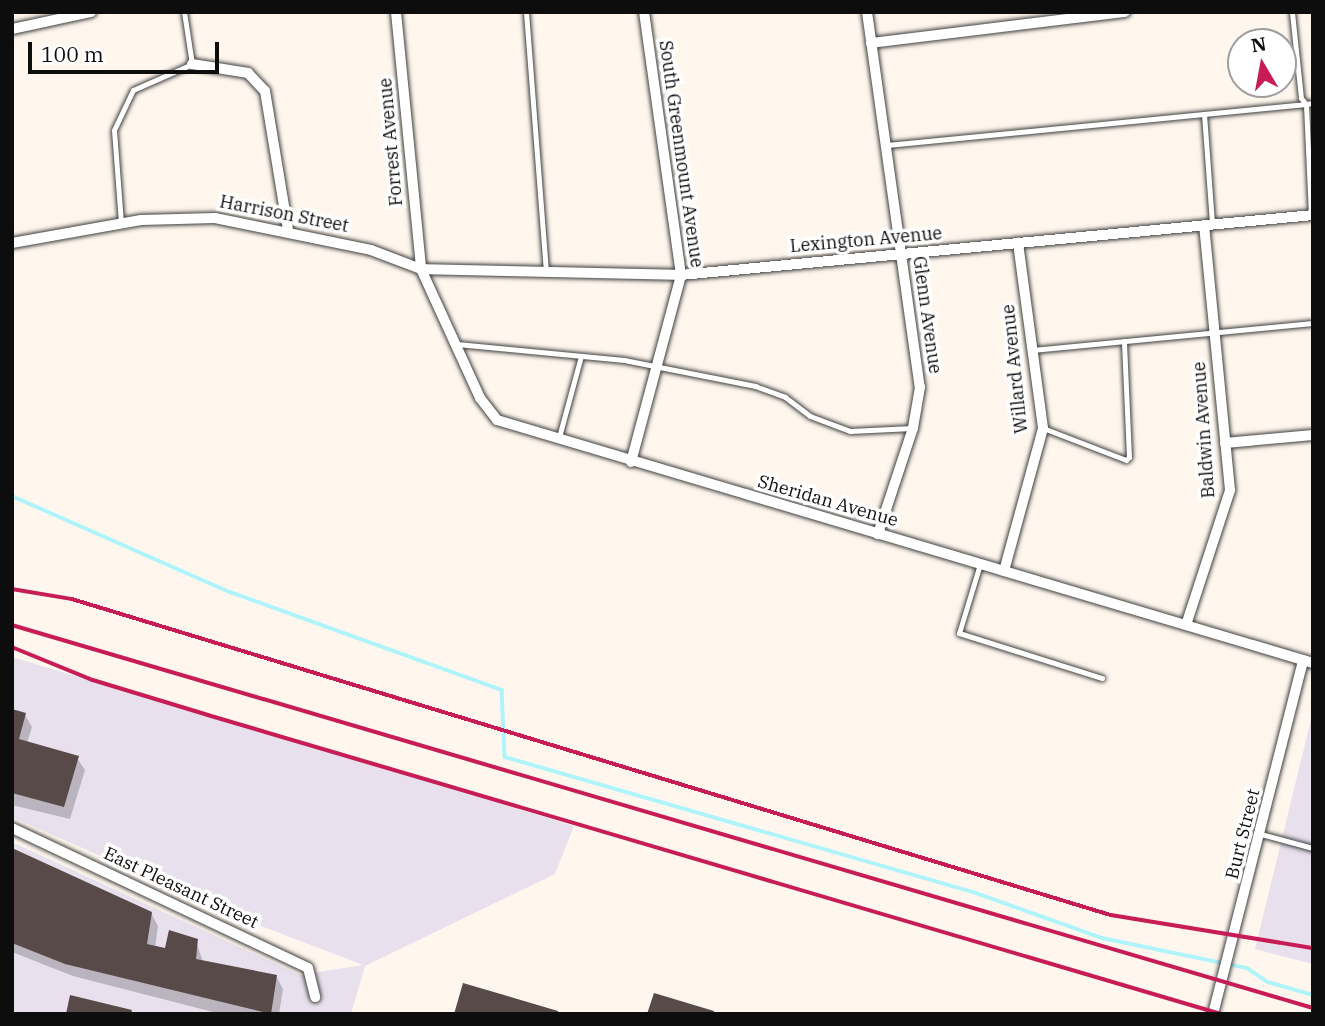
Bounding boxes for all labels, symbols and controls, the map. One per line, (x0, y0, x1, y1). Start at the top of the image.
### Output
scale bar (32, 28, 222, 72)
north arrow (1227, 28, 1297, 98)
text: N (1249, 31, 1268, 57)
street label: South Greenmount Avenue (654, 39, 708, 269)
text: 100 m (41, 40, 104, 68)
street label: Forrest Avenue (375, 77, 407, 207)
street label: Harrison Street (218, 191, 350, 237)
street label: Lexington Avenue (789, 223, 943, 257)
street label: Glenn Avenue (908, 255, 946, 375)
street label: Willard Avenue (997, 303, 1033, 435)
street label: Baldwin Avenue (1188, 361, 1220, 499)
street label: Sheridan Avenue (755, 471, 901, 531)
street label: Burt Street (1221, 787, 1265, 881)
street label: East Pleasant Street (100, 843, 262, 933)

